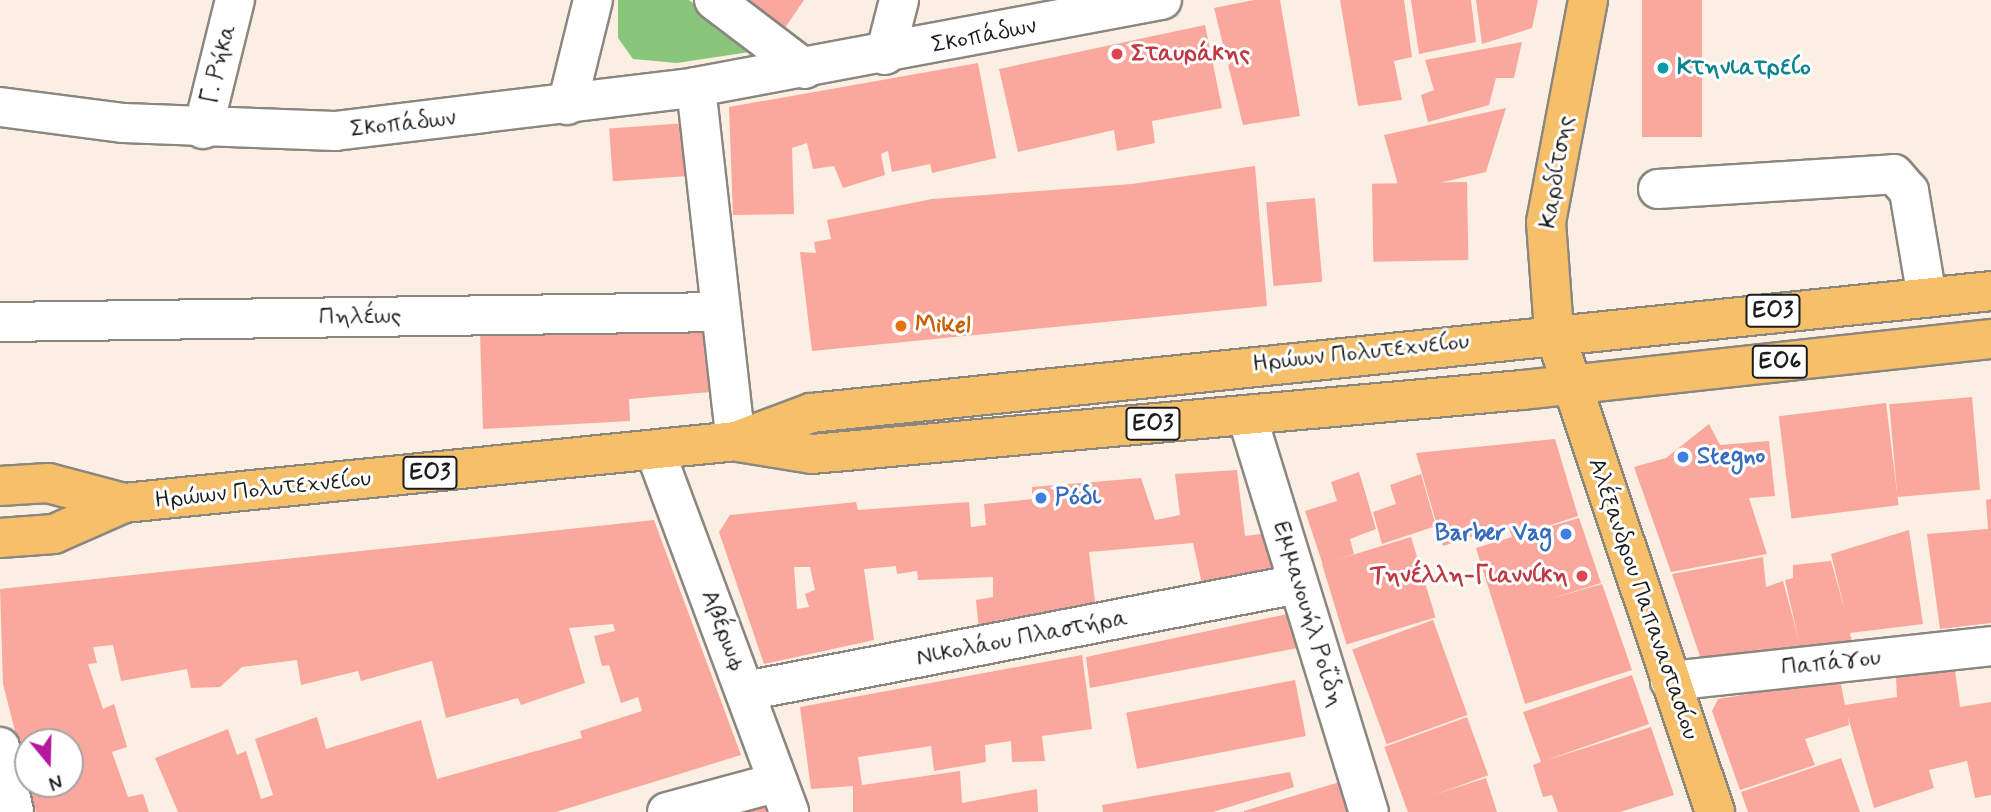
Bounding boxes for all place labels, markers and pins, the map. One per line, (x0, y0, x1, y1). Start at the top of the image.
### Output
place label: Σταυράκης (1131, 40, 1250, 68)
marker: Σταυράκης (1109, 46, 1125, 62)
place label: Κτηνιατρείο (1677, 54, 1811, 82)
marker: Κτηνιατρείο (1655, 60, 1671, 76)
place label: Mikel (915, 312, 971, 340)
marker: Mikel (893, 318, 909, 334)
place label: Stegno (1697, 443, 1765, 471)
marker: Stegno (1675, 449, 1691, 465)
place label: Ρόδι (1055, 484, 1101, 512)
marker: Ρόδι (1033, 490, 1049, 506)
place label: Barber Vag (1437, 520, 1552, 548)
marker: Barber Vag (1558, 526, 1574, 542)
place label: Τηνέλλη-Γιαννίκη (1370, 562, 1568, 590)
marker: Τηνέλλη-Γιαννίκη (1574, 568, 1590, 584)

